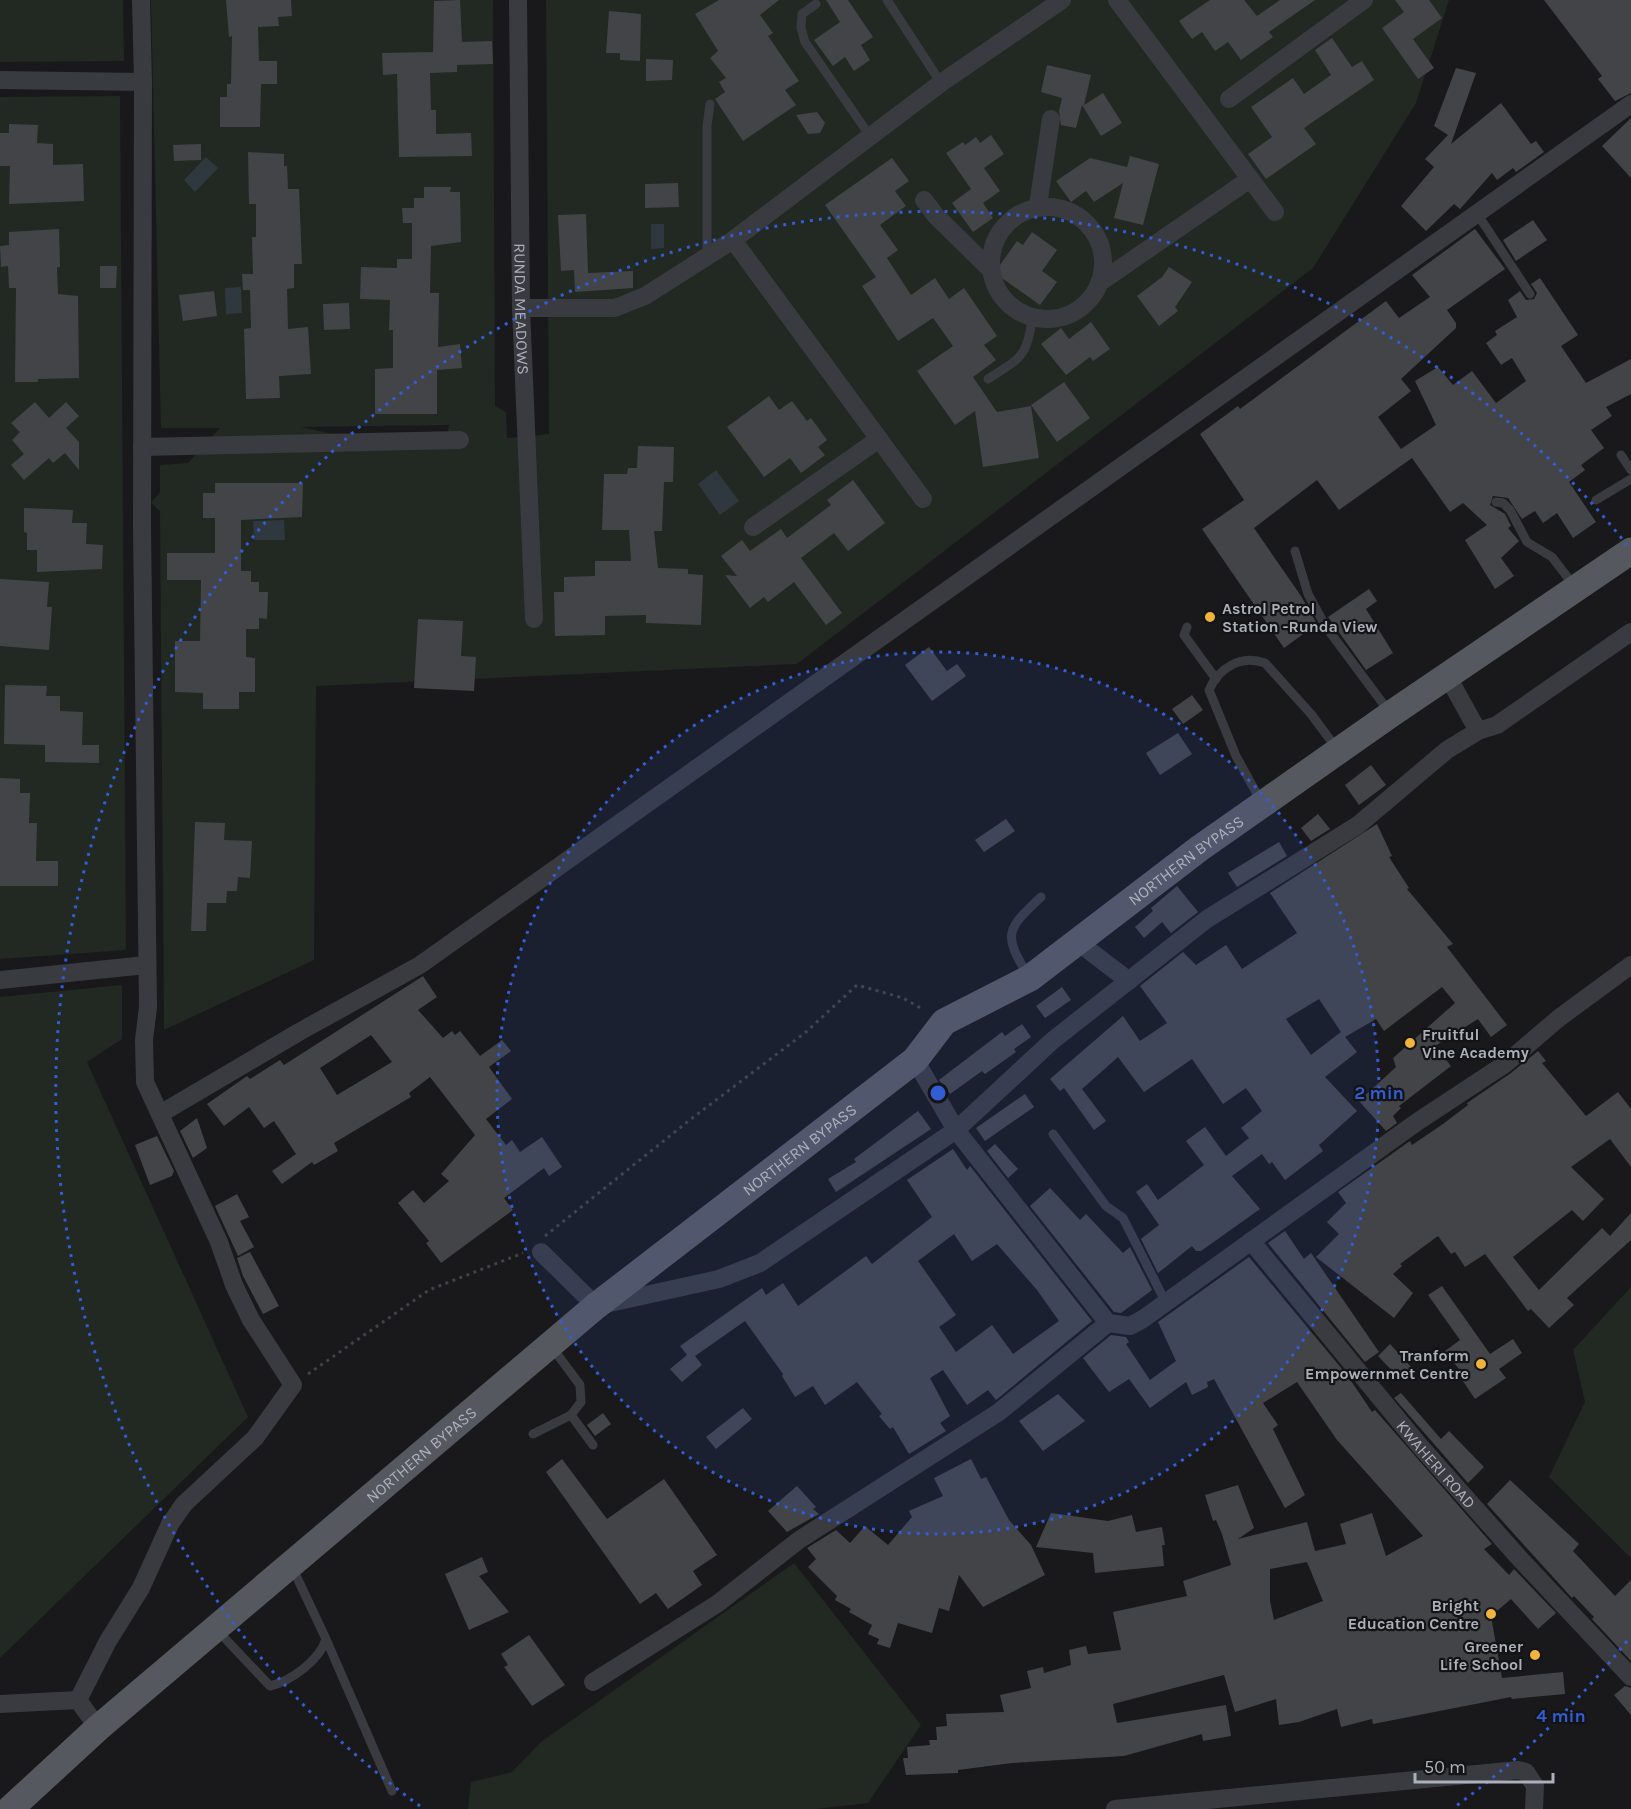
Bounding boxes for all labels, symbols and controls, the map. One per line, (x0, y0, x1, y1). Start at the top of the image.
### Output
street label: RUNDA MEADOWS (511, 243, 533, 375)
place label: Astrol Petrol Station -Runda View (1222, 599, 1378, 636)
marker: Astrol Petrol Station -Runda View (1203, 610, 1217, 624)
street label: NORTHERN BYPASS (1124, 811, 1247, 909)
place label: Fruitful Vine Academy (1422, 1025, 1529, 1062)
marker: Fruitful Vine Academy (1403, 1036, 1417, 1050)
text: 2 min (1354, 1082, 1404, 1104)
centre of rings (928, 1083, 948, 1103)
street label: NORTHERN BYPASS (738, 1099, 860, 1199)
place label: Tranform Empowernmet Centre (1305, 1346, 1469, 1383)
marker: Tranform Empowernmet Centre (1474, 1357, 1488, 1371)
street label: NORTHERN BYPASS (362, 1402, 480, 1506)
street label: KWAHERI ROAD (1393, 1416, 1480, 1512)
place label: Bright Education Centre (1348, 1596, 1479, 1633)
marker: Bright Education Centre (1484, 1607, 1498, 1621)
place label: Greener Life School (1440, 1637, 1524, 1674)
marker: Greener Life School (1528, 1648, 1542, 1662)
text: 4 min (1536, 1705, 1586, 1727)
scale bar (1415, 1746, 1553, 1784)
text: 50 m (1424, 1756, 1466, 1778)

